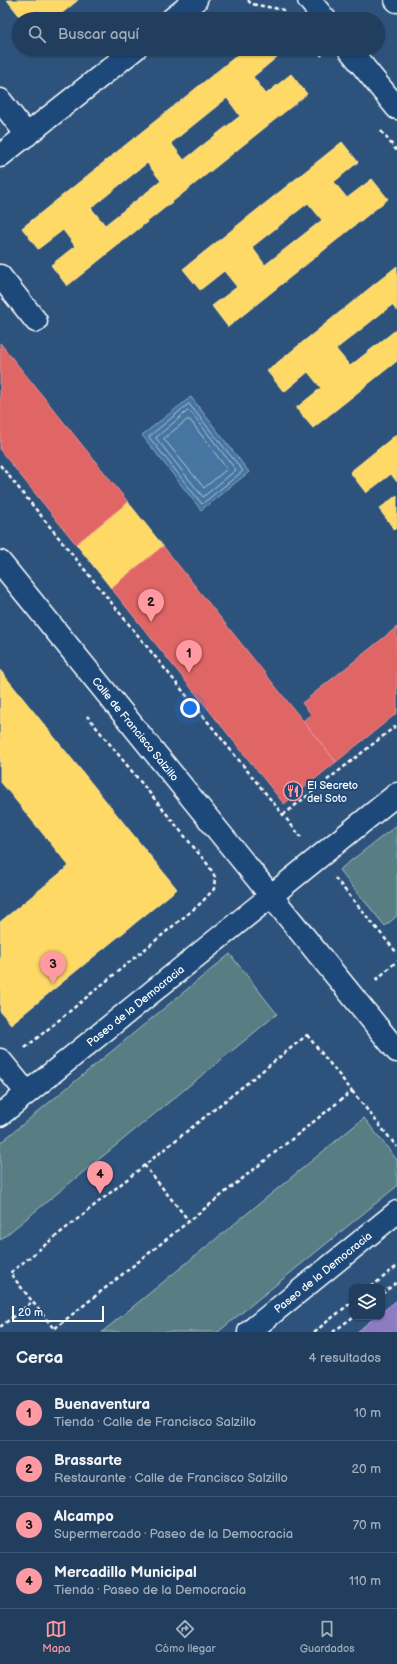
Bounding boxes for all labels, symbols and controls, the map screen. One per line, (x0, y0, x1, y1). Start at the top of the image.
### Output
search box (12, 12, 385, 56)
icon: search (26, 23, 48, 45)
text: Buscar aquí (58, 25, 139, 44)
pin: 2 (138, 589, 164, 622)
pin: 1 (176, 640, 202, 673)
street label: Calle de Francisco Salzillo (89, 675, 181, 784)
your location (180, 698, 200, 718)
place label: El Secreto del Soto (307, 779, 358, 805)
restaurant icon: El Secreto del Soto (282, 780, 304, 802)
pin: 3 (40, 951, 66, 984)
street label: Paseo de la Democracia (84, 963, 187, 1049)
pin: 4 (87, 1161, 113, 1194)
street label: Paseo de la Democracia (272, 1229, 374, 1316)
map controls (349, 1284, 385, 1320)
button: layers (349, 1284, 385, 1320)
scale bar (12, 1304, 104, 1323)
text: 20 m (18, 1306, 43, 1319)
text: Cerca (16, 1348, 63, 1368)
text: 4 resultados (309, 1350, 381, 1366)
text: Buenaventura (54, 1395, 150, 1414)
text: 1 (26, 1405, 32, 1421)
text: 10 m (354, 1405, 381, 1421)
text: Tienda · Calle de Francisco Salzillo (54, 1414, 256, 1430)
text: Brassarte (54, 1451, 122, 1470)
text: 2 (25, 1461, 33, 1477)
text: 20 m (351, 1461, 381, 1477)
text: Restaurante · Calle de Francisco Salzillo (54, 1470, 288, 1486)
text: Alcampo (54, 1507, 114, 1526)
text: 3 (25, 1517, 33, 1533)
text: 70 m (353, 1517, 381, 1533)
text: Supermercado · Paseo de la Democracia (54, 1526, 293, 1542)
text: Mercadillo Municipal (54, 1563, 197, 1582)
text: 4 (25, 1573, 33, 1589)
text: 110 m (349, 1573, 381, 1589)
text: Tienda · Paseo de la Democracia (54, 1582, 246, 1598)
tab: Mapa (42, 1618, 71, 1655)
tab: Cómo llegar (155, 1618, 215, 1655)
tab: Guardados (300, 1618, 355, 1655)

